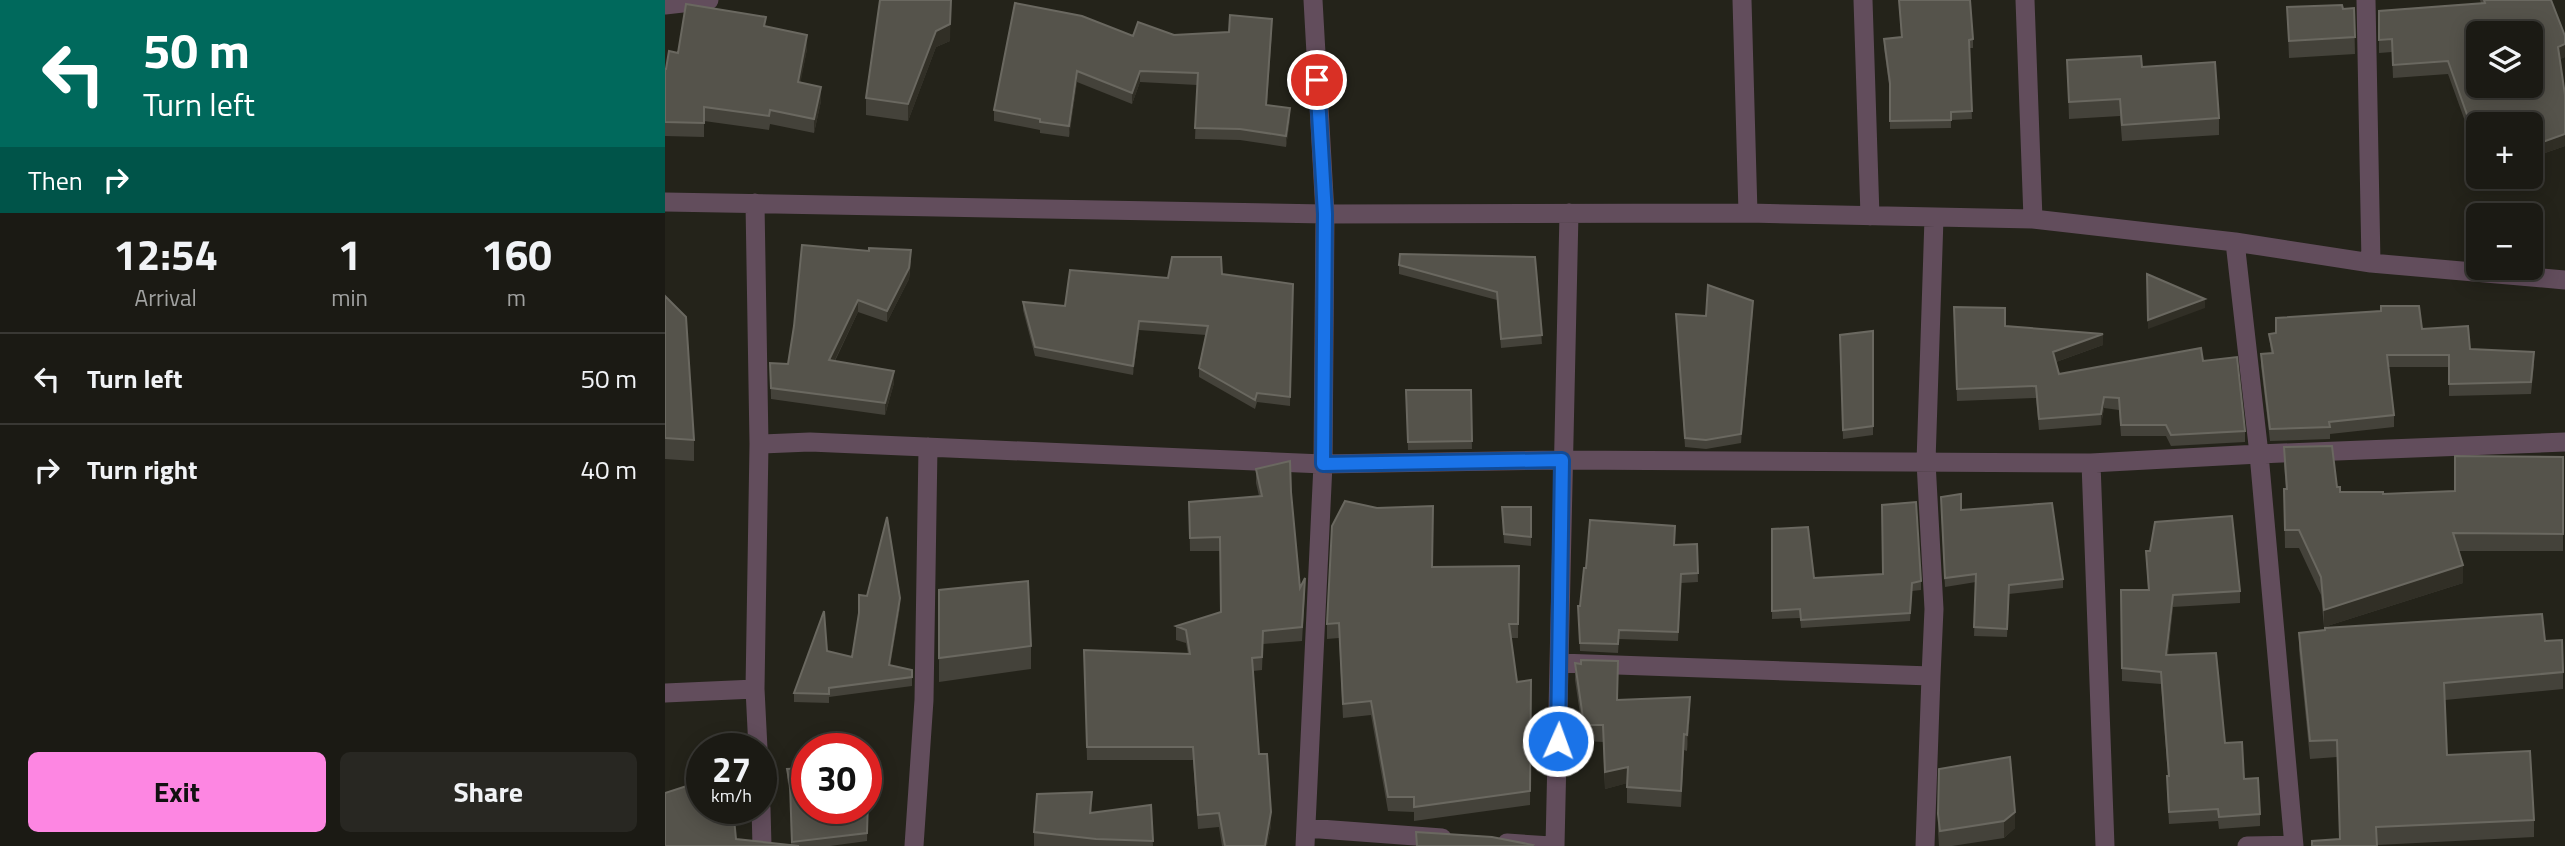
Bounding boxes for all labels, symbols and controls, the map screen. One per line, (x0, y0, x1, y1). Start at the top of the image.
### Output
text: 50 m (143, 12, 250, 87)
map controls (2466, 21, 2543, 280)
button: layers (2466, 21, 2543, 98)
icon: left (28, 28, 119, 119)
pin (1287, 50, 1347, 110)
icon: arrive (1298, 61, 1336, 99)
text: Turn left (143, 80, 255, 128)
button: + (2466, 112, 2543, 189)
text: Then (28, 161, 83, 200)
icon: right (97, 161, 135, 199)
button: − (2466, 203, 2543, 280)
text: 12:54 (113, 222, 218, 286)
text: 1 (338, 222, 361, 286)
text: 160 (481, 222, 552, 286)
text: Arrival (134, 280, 197, 315)
text: min (331, 280, 368, 315)
text: m (507, 280, 526, 315)
text: Turn left (87, 359, 182, 398)
text: 50 m (580, 359, 637, 398)
icon: left (28, 360, 66, 398)
text: Turn right (87, 450, 198, 489)
text: 40 m (580, 450, 637, 489)
icon: right (28, 451, 66, 489)
position arrow (1521, 704, 1595, 778)
speed limit sign: 30 (791, 733, 882, 824)
text: 27 (712, 742, 751, 796)
button: Exit (28, 752, 326, 832)
button: Share (340, 752, 637, 832)
text: km/h (711, 782, 752, 809)

